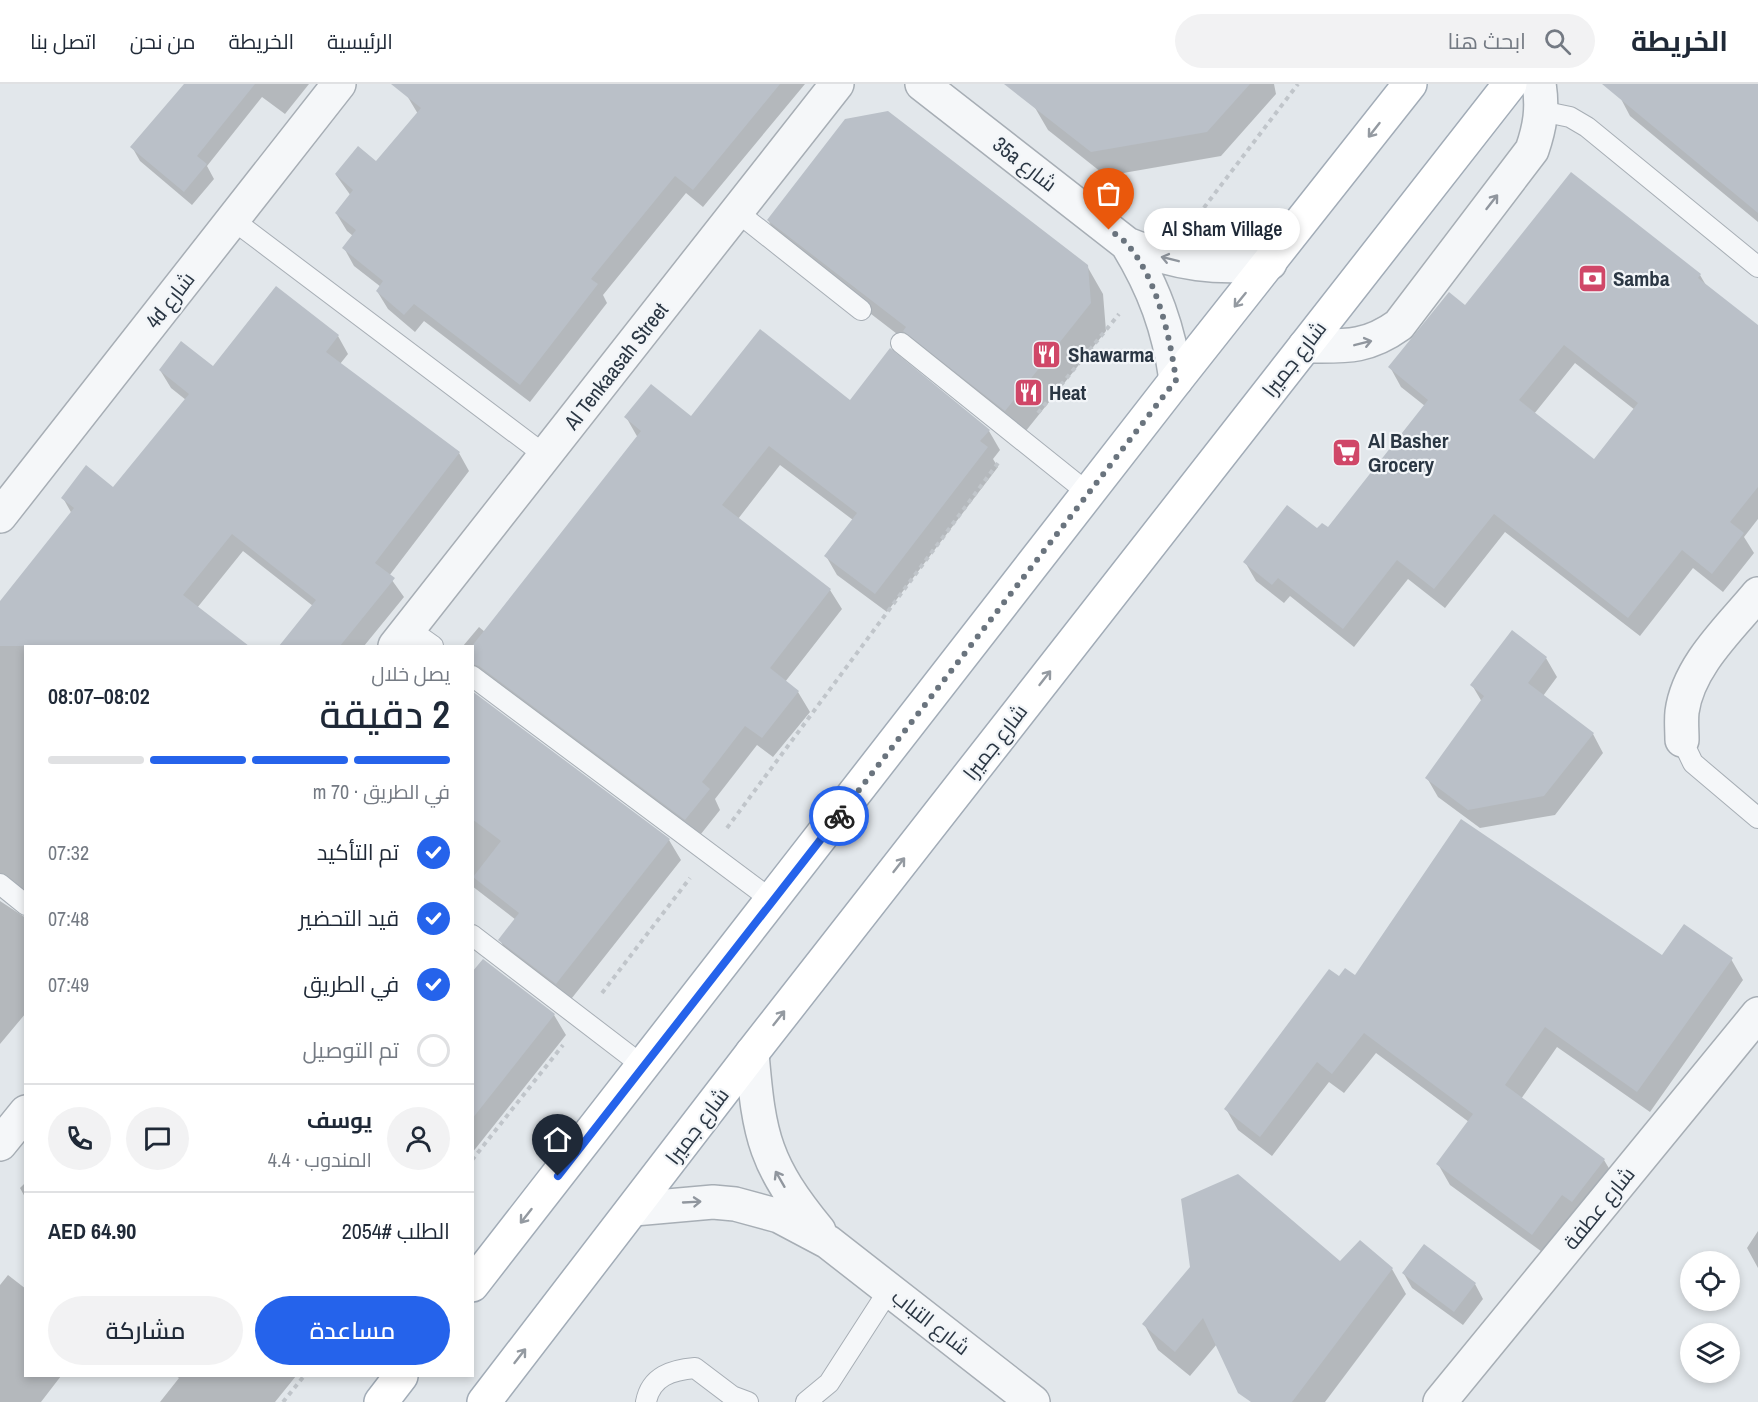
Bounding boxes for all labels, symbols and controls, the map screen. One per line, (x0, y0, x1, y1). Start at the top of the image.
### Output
search box (1175, 14, 1595, 68)
text: الخريطة (1631, 22, 1728, 60)
icon: search (1541, 25, 1574, 58)
text: ابحث هنا (1447, 26, 1526, 56)
text: اتصل بنا (30, 27, 97, 56)
text: من نحن (130, 27, 196, 56)
text: الخريطة (229, 27, 294, 56)
text: الرئيسية (327, 27, 393, 56)
one-way arrow (1367, 122, 1380, 138)
street label: 35a شارع (987, 130, 1063, 198)
pin (1083, 168, 1134, 230)
icon: bag (1092, 177, 1125, 210)
one-way arrow (1486, 195, 1499, 211)
callout: Al Sham Village (1145, 209, 1301, 251)
text: Al Sham Village (1162, 215, 1282, 242)
one-way arrow (1161, 253, 1180, 265)
bank icon: Samba (1576, 262, 1608, 294)
place label: Samba (1613, 264, 1670, 293)
street label: 4d شارع (139, 266, 201, 334)
one-way arrow (1234, 292, 1247, 308)
street label: Al Tenkaasah Street (557, 296, 675, 436)
street label: شارع جميرا (1255, 315, 1333, 403)
one-way arrow (1353, 337, 1372, 349)
restaurant icon: Shawarma (1031, 338, 1063, 370)
place label: Shawarma (1068, 340, 1155, 369)
restaurant icon: Heat (1012, 376, 1044, 408)
place label: Heat (1049, 378, 1087, 407)
place label: Al Basher Grocery (1368, 426, 1449, 479)
supermarket icon: Al Basher Grocery (1331, 436, 1363, 468)
text: يصل خلال (371, 660, 450, 687)
one-way arrow (1039, 670, 1052, 686)
text: 08:02–08:07 (48, 681, 150, 711)
text: 2 دقيقة (319, 688, 450, 740)
street label: شارع جميرا (956, 698, 1034, 786)
text: في الطريق · 70 m (313, 778, 450, 805)
courier (809, 786, 869, 846)
icon: bike (823, 800, 856, 833)
icon: check (417, 836, 450, 869)
text: تم التأكيد (317, 837, 399, 867)
text: 07:32 (48, 839, 89, 866)
one-way arrow (893, 857, 906, 873)
icon: check (417, 902, 450, 935)
text: قيد التحضير (299, 903, 399, 933)
text: 07:48 (48, 905, 89, 932)
icon: check (417, 968, 450, 1001)
text: في الطريق (303, 969, 399, 999)
text: 07:49 (48, 971, 89, 998)
one-way arrow (773, 1011, 786, 1027)
text: تم التوصيل (303, 1035, 399, 1065)
street label: شارع جميرا (659, 1082, 735, 1170)
text: يوسف (307, 1105, 372, 1135)
button: phone (48, 1107, 111, 1170)
button: chat (126, 1107, 189, 1170)
button: person (387, 1107, 450, 1170)
pin (532, 1114, 583, 1176)
icon: home (541, 1123, 574, 1156)
text: المندوب · 4.4 (268, 1146, 372, 1173)
street label: شارع عطفة (1557, 1160, 1641, 1256)
one-way arrow (774, 1171, 786, 1188)
one-way arrow (681, 1197, 701, 1208)
one-way arrow (520, 1207, 533, 1223)
text: AED 64.90 (48, 1216, 136, 1246)
text: الطلب #2054 (342, 1216, 450, 1246)
map controls (1680, 1251, 1740, 1383)
button: locate (1680, 1251, 1740, 1311)
street label: شارع التباب (886, 1282, 976, 1362)
button: مشاركة (48, 1296, 243, 1365)
button: مساعدة (255, 1296, 450, 1365)
button: layers (1680, 1323, 1740, 1383)
one-way arrow (513, 1348, 526, 1364)

